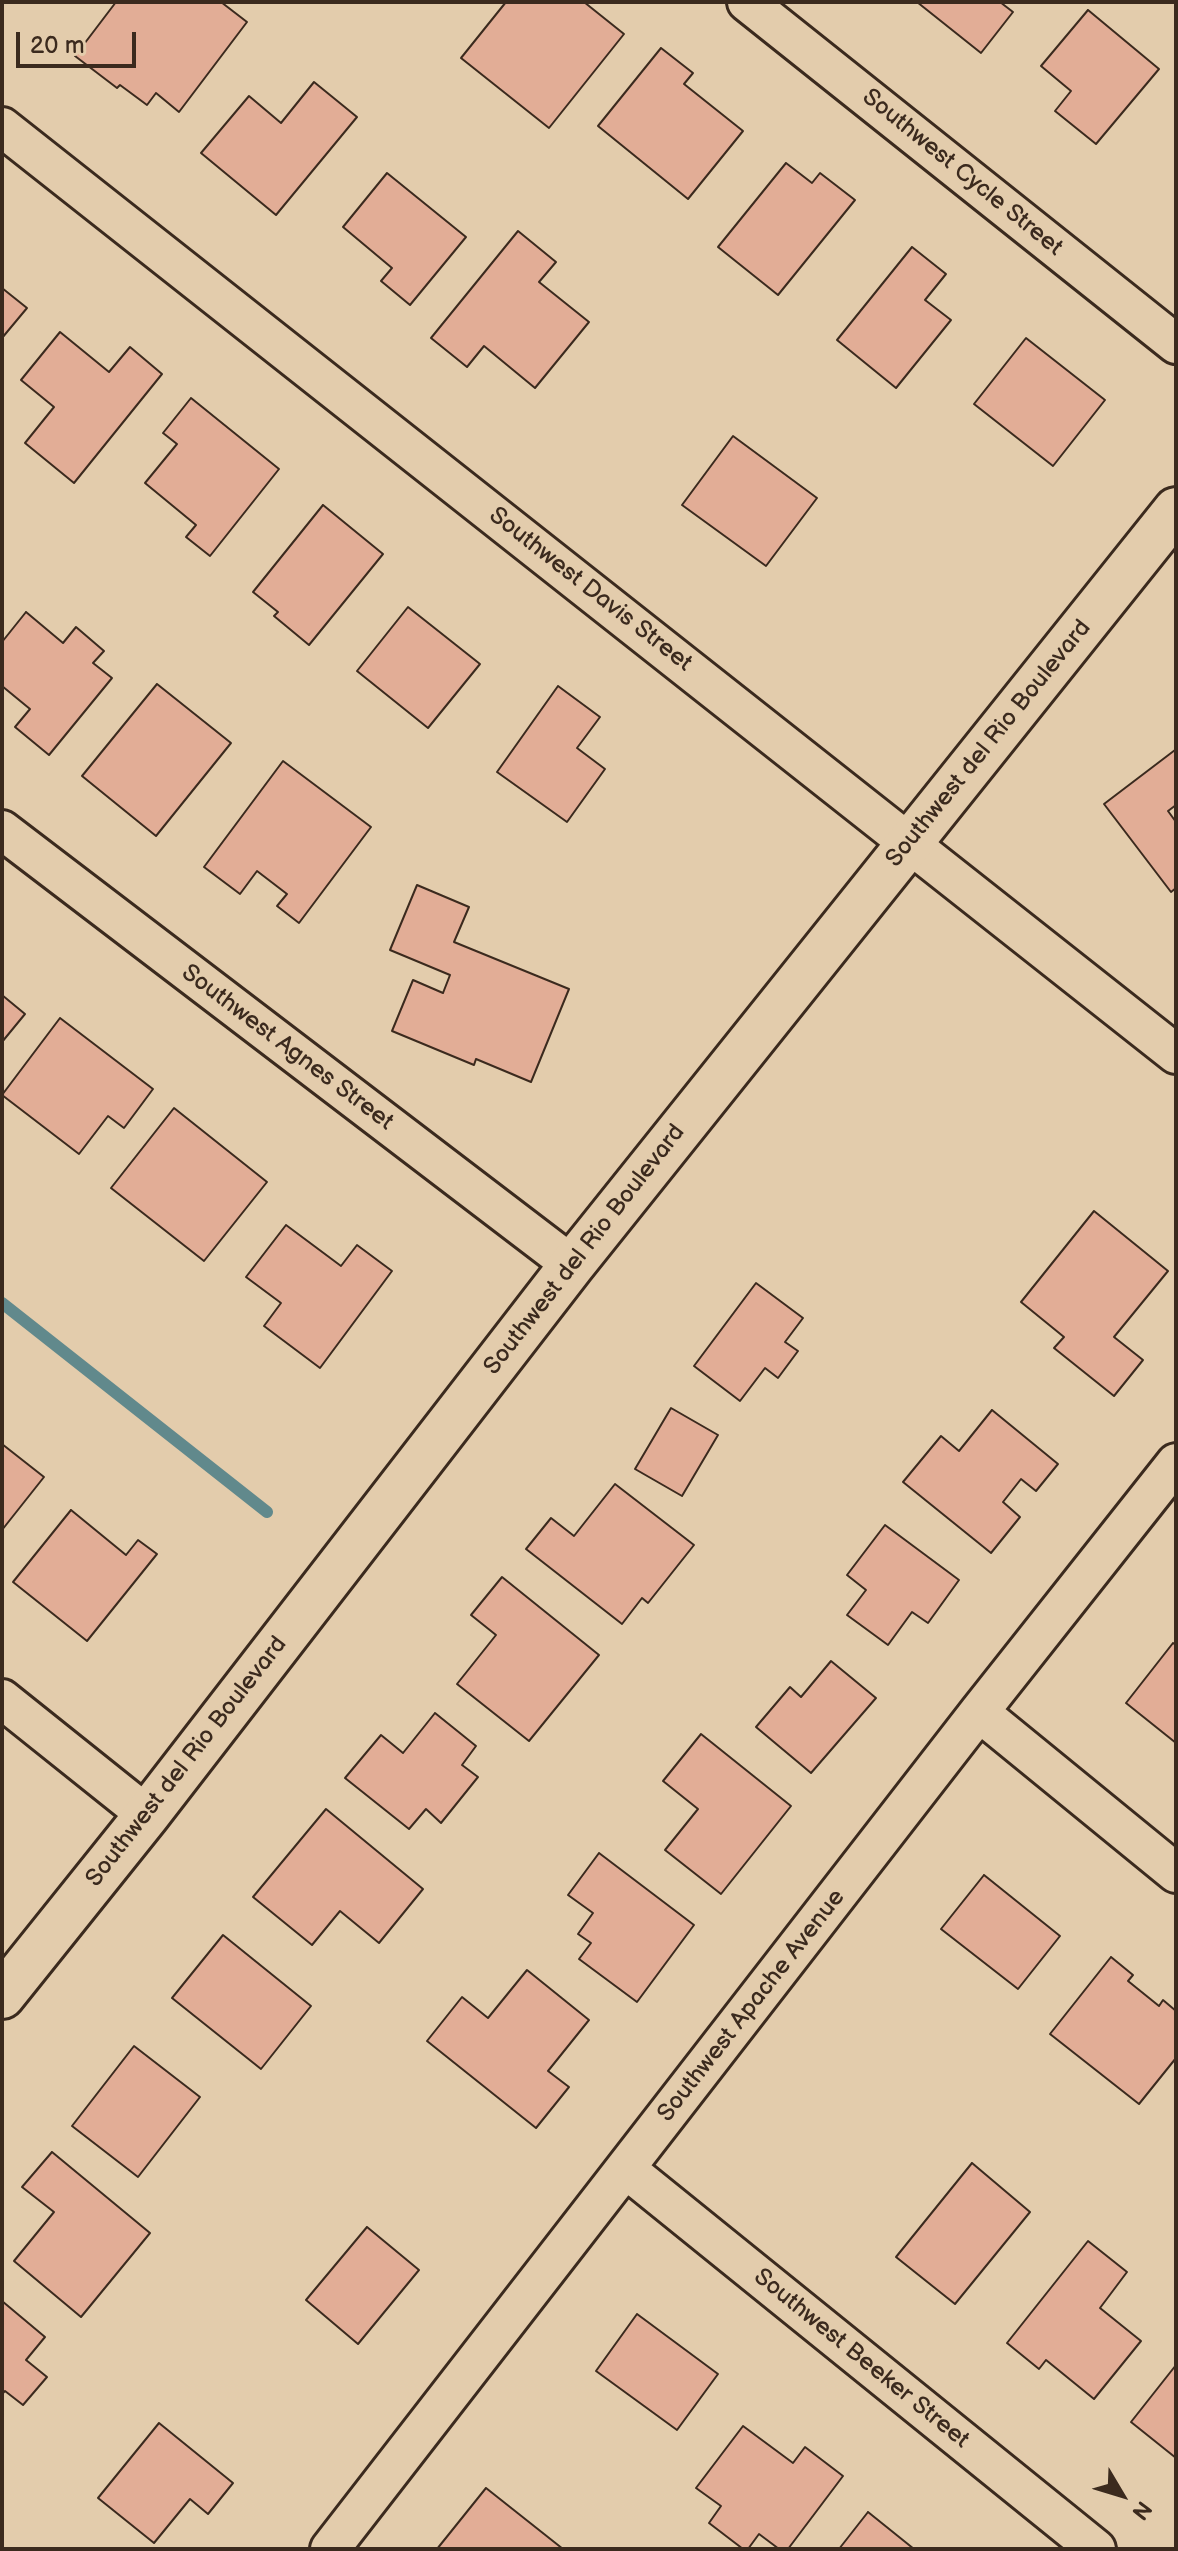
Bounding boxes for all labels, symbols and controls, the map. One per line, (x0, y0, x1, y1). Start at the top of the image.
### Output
scale bar (20, 16, 140, 66)
text: 20 m (30, 31, 85, 60)
street label: Southwest Cycle Street (856, 83, 1068, 263)
street label: Southwest Davis Street (483, 502, 697, 678)
street label: Southwest del Rio Boulevard (880, 615, 1098, 873)
street label: Southwest Agnes Street (175, 959, 399, 1137)
street label: Southwest del Rio Boulevard (478, 1119, 692, 1381)
street label: Southwest del Rio Boulevard (80, 1631, 294, 1893)
street label: Southwest Apache Avenue (652, 1884, 852, 2128)
street label: Southwest Beeker Street (747, 2263, 975, 2455)
north arrow (1082, 2455, 1162, 2535)
text: N (1126, 2495, 1157, 2525)

